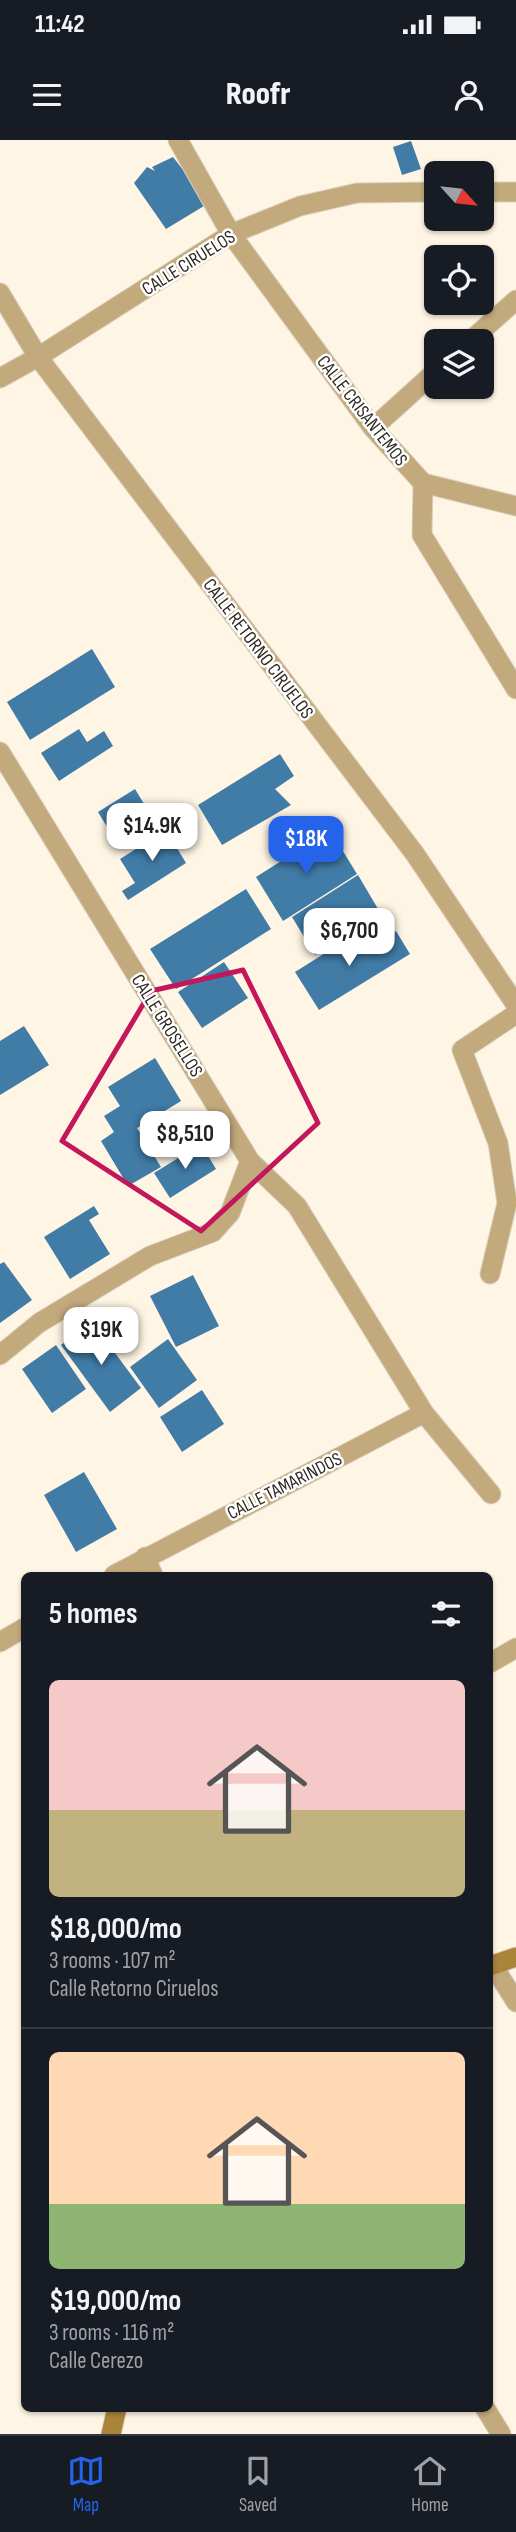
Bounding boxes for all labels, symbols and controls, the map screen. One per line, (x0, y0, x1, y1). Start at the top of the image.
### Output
text: 11:42 (35, 9, 85, 40)
text: Roofr (226, 75, 290, 114)
icon: menu (28, 76, 66, 114)
icon: person (450, 76, 488, 114)
north arrow (424, 161, 494, 231)
map controls (424, 161, 494, 399)
street label: CALLE CIRUELOS (138, 226, 240, 301)
button: locate (424, 245, 494, 315)
button: layers (424, 329, 494, 399)
street label: CALLE CRISANTEMOS (311, 351, 412, 471)
street label: CALLE RETORNO CIRUELOS (198, 574, 318, 724)
pin: $14.9K (95, 804, 209, 863)
text: $14.9K (123, 812, 181, 840)
pin: $18K (265, 816, 347, 876)
text: $18K (285, 825, 327, 853)
pin: $6,700 (292, 908, 406, 968)
text: $6,700 (320, 917, 378, 945)
street label: CALLE GROSELLOS (126, 970, 207, 1081)
pin: $8,510 (128, 1112, 242, 1171)
text: $8,510 (156, 1120, 214, 1148)
pin: $19K (60, 1308, 142, 1367)
text: $19K (79, 1316, 123, 1344)
street label: CALLE TAMARINDOS (223, 1448, 346, 1525)
icon: filters (427, 1595, 465, 1633)
text: 5 homes (49, 1596, 138, 1632)
icon: home (194, 1726, 320, 1852)
text: $18,000/mo (49, 1911, 182, 1947)
text: 3 rooms · 107 m² (49, 1947, 176, 1975)
text: Calle Retorno Ciruelos (49, 1975, 219, 2003)
icon: home (194, 2098, 320, 2224)
text: $19,000/mo (49, 2283, 181, 2319)
text: 3 rooms · 116 m² (49, 2319, 174, 2347)
text: Calle Cerezo (49, 2347, 143, 2375)
tab: Map (67, 2452, 105, 2517)
tab: Saved (239, 2452, 277, 2517)
tab: Home (411, 2452, 449, 2517)

